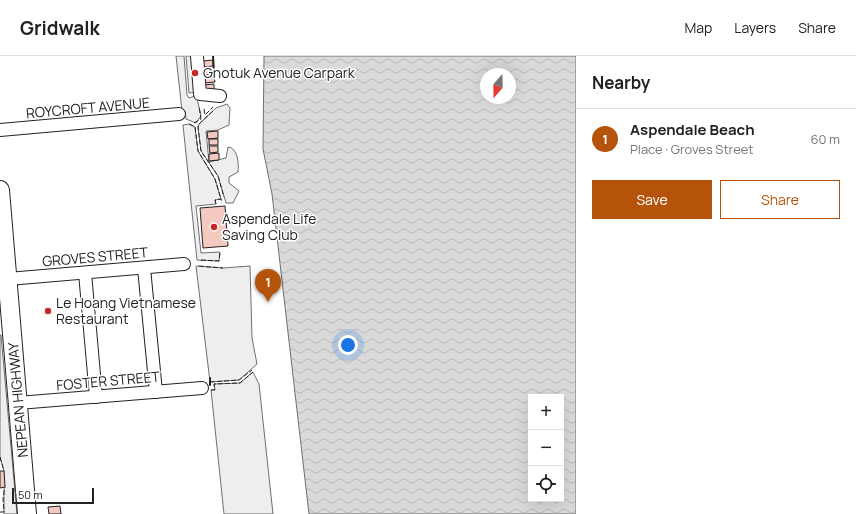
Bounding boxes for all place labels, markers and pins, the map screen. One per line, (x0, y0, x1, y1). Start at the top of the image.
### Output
place label: Gnotuk Avenue Carpark (203, 63, 356, 82)
marker: Gnotuk Avenue Carpark (190, 68, 200, 78)
place label: Aspendale Life Saving Club (222, 209, 316, 244)
marker: Aspendale Life Saving Club (209, 222, 219, 232)
pin: 1 (255, 269, 281, 302)
place label: Le Hoang Vietnamese Restaurant (56, 293, 196, 328)
marker: Le Hoang Vietnamese Restaurant (43, 306, 53, 316)

